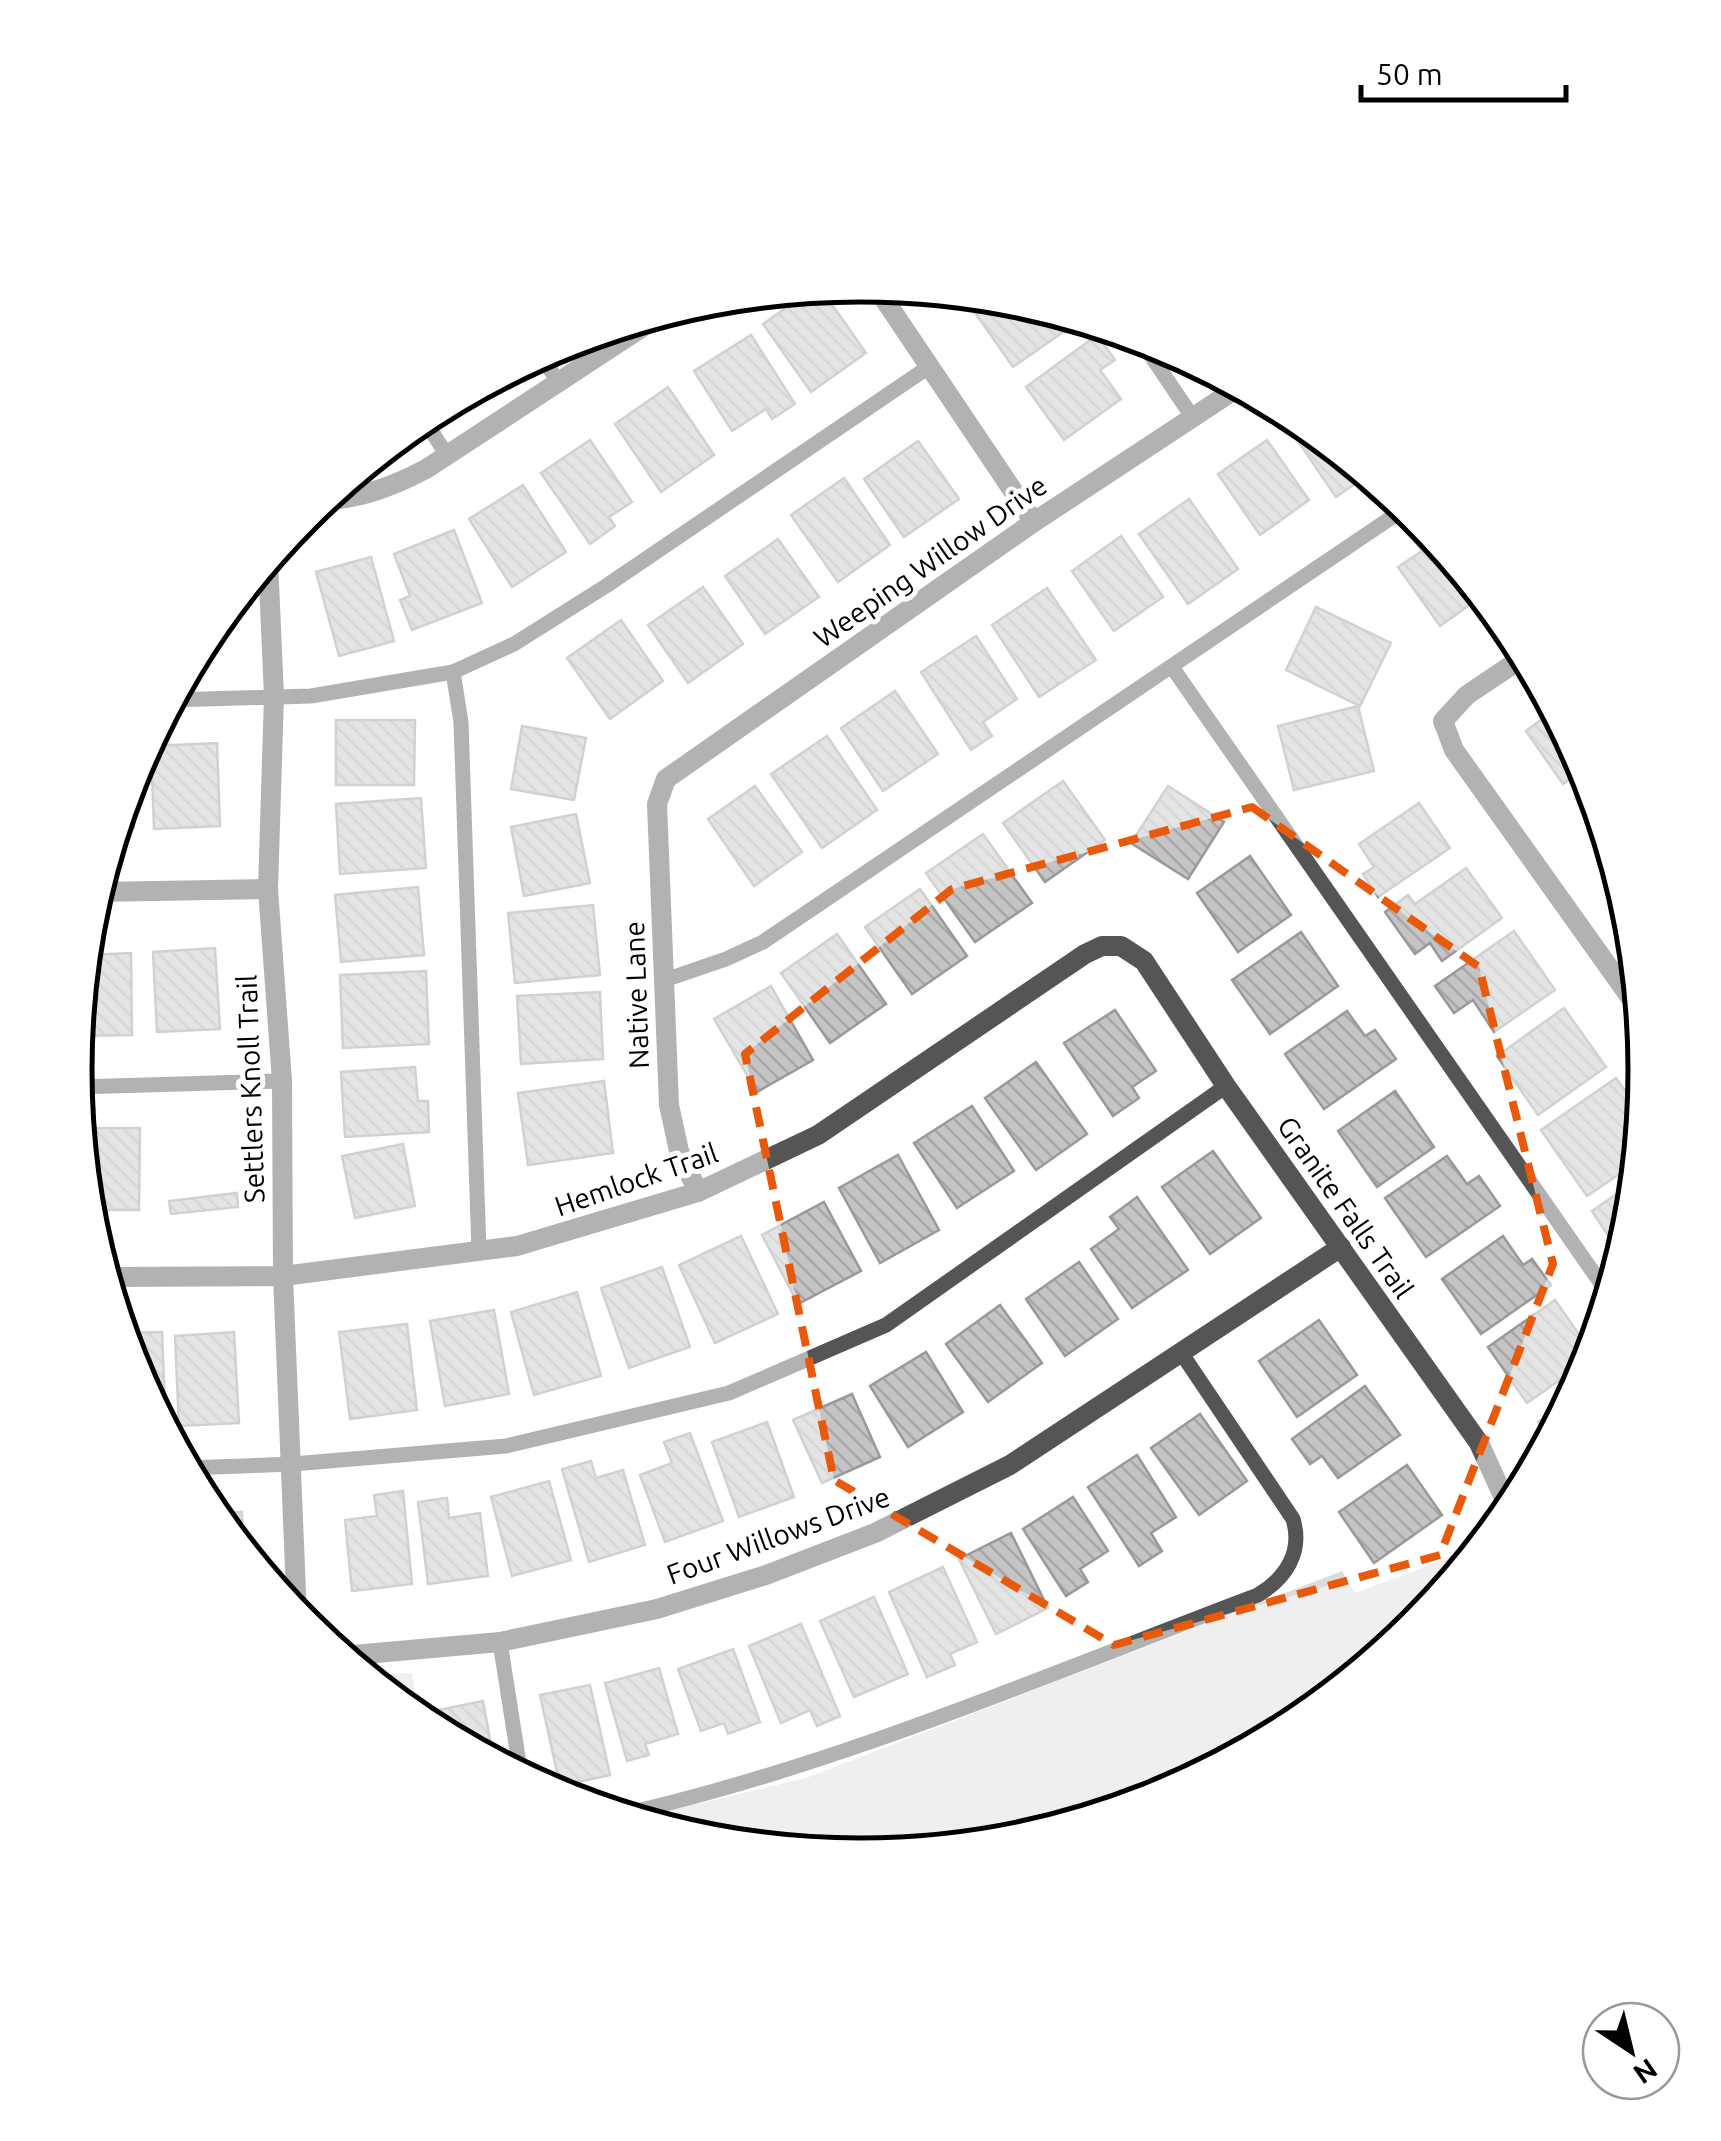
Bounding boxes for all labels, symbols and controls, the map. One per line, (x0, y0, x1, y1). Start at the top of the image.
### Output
scale bar (1361, 40, 1566, 102)
text: 50 m (1376, 57, 1443, 91)
street label: Weeping Willow Drive (808, 469, 1052, 653)
street label: Native Lane (618, 921, 654, 1069)
street label: Settlers Knoll Trail (231, 974, 269, 1204)
street label: Granite Falls Trail (1272, 1110, 1420, 1304)
street label: Hemlock Trail (551, 1137, 721, 1221)
street label: Four Willows Drive (662, 1480, 894, 1590)
north arrow (1581, 2001, 1681, 2101)
text: N (1628, 2053, 1663, 2091)

